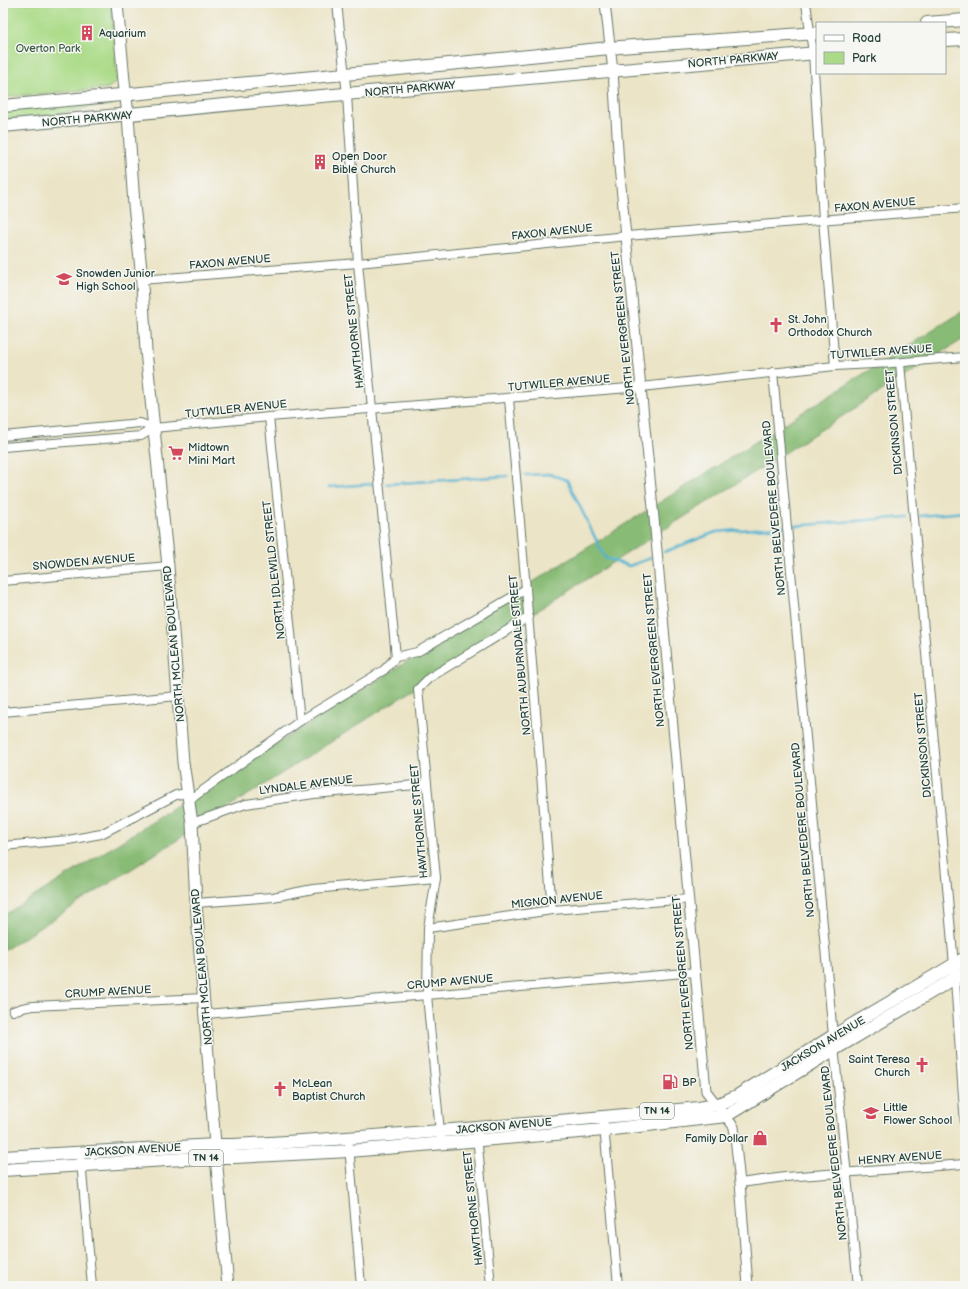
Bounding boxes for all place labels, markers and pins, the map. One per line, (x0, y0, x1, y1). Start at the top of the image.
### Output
building icon: Aquarium (78, 24, 96, 42)
place label: Aquarium (99, 27, 146, 40)
place label: Open Door Bible Church (332, 150, 396, 176)
building icon: Open Door Bible Church (311, 153, 329, 171)
place label: Snowden Junior High School (76, 267, 156, 293)
school or university icon: Snowden Junior High School (55, 270, 73, 288)
place label: St. John Orthodox Church (788, 313, 872, 339)
church icon: St. John Orthodox Church (767, 316, 785, 334)
place label: Midtown Mini Mart (188, 441, 236, 467)
supermarket icon: Midtown Mini Mart (167, 444, 185, 462)
place label: Saint Teresa Church (848, 1053, 910, 1079)
church icon: Saint Teresa Church (913, 1056, 931, 1074)
fuel station icon: BP (661, 1073, 679, 1091)
place label: BP (682, 1076, 697, 1089)
place label: McLean Baptist Church (292, 1077, 365, 1103)
church icon: McLean Baptist Church (271, 1080, 289, 1098)
place label: Little Flower School (883, 1101, 952, 1127)
school or university icon: Little Flower School (862, 1104, 880, 1122)
shop icon: Family Dollar (751, 1129, 769, 1147)
place label: Family Dollar (685, 1132, 749, 1145)

